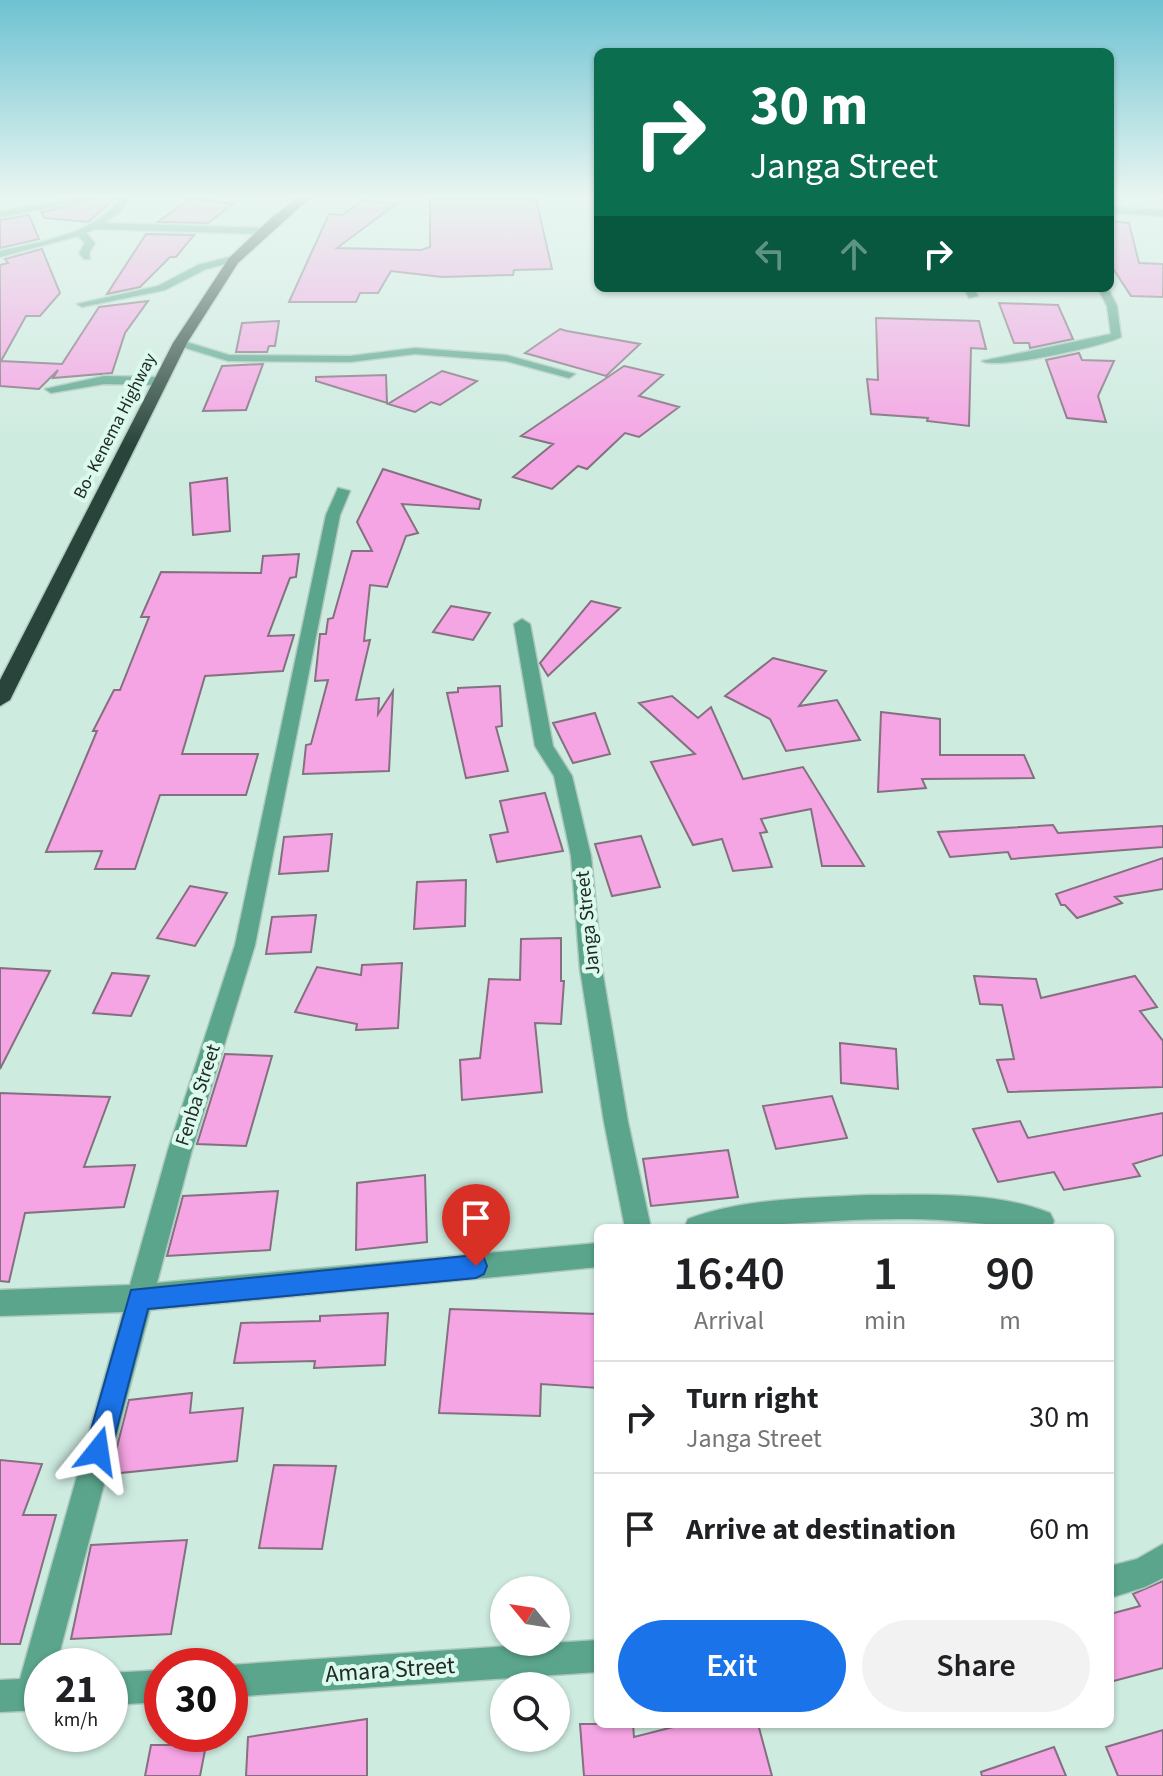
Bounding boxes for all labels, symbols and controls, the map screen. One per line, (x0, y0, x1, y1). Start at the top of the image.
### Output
text: 30 m (750, 67, 868, 146)
icon: right (618, 80, 722, 184)
text: Janga Street (750, 141, 938, 192)
icon: left (748, 232, 792, 276)
icon: ahead (832, 232, 876, 276)
icon: right (916, 232, 960, 276)
street label: Bo- Kenema Highway (67, 348, 163, 503)
street label: Janga Street (569, 869, 607, 976)
street label: Fenba Street (168, 1040, 228, 1149)
pin (442, 1184, 510, 1266)
icon: arrive (454, 1196, 498, 1240)
text: 16:40 (673, 1240, 785, 1308)
text: 1 (873, 1240, 898, 1308)
text: 90 (986, 1240, 1035, 1308)
text: Arrival (694, 1302, 764, 1339)
text: min (864, 1302, 906, 1339)
text: m (999, 1302, 1021, 1339)
text: Turn right (686, 1377, 818, 1420)
icon: right (618, 1395, 662, 1439)
text: 30 m (1029, 1396, 1090, 1439)
position arrow (56, 1409, 140, 1493)
text: Janga Street (686, 1420, 822, 1457)
icon: arrive (618, 1507, 662, 1551)
text: Arrive at destination (686, 1508, 956, 1551)
text: 60 m (1029, 1508, 1090, 1551)
north arrow (490, 1576, 570, 1656)
map controls (490, 1576, 570, 1752)
button: Exit (618, 1620, 846, 1712)
button: Share (862, 1620, 1090, 1712)
speed limit sign: 30 (144, 1648, 248, 1752)
street label: Amara Street (324, 1648, 456, 1692)
text: 21 (55, 1661, 97, 1718)
button: search (490, 1672, 570, 1752)
text: km/h (54, 1706, 98, 1734)

